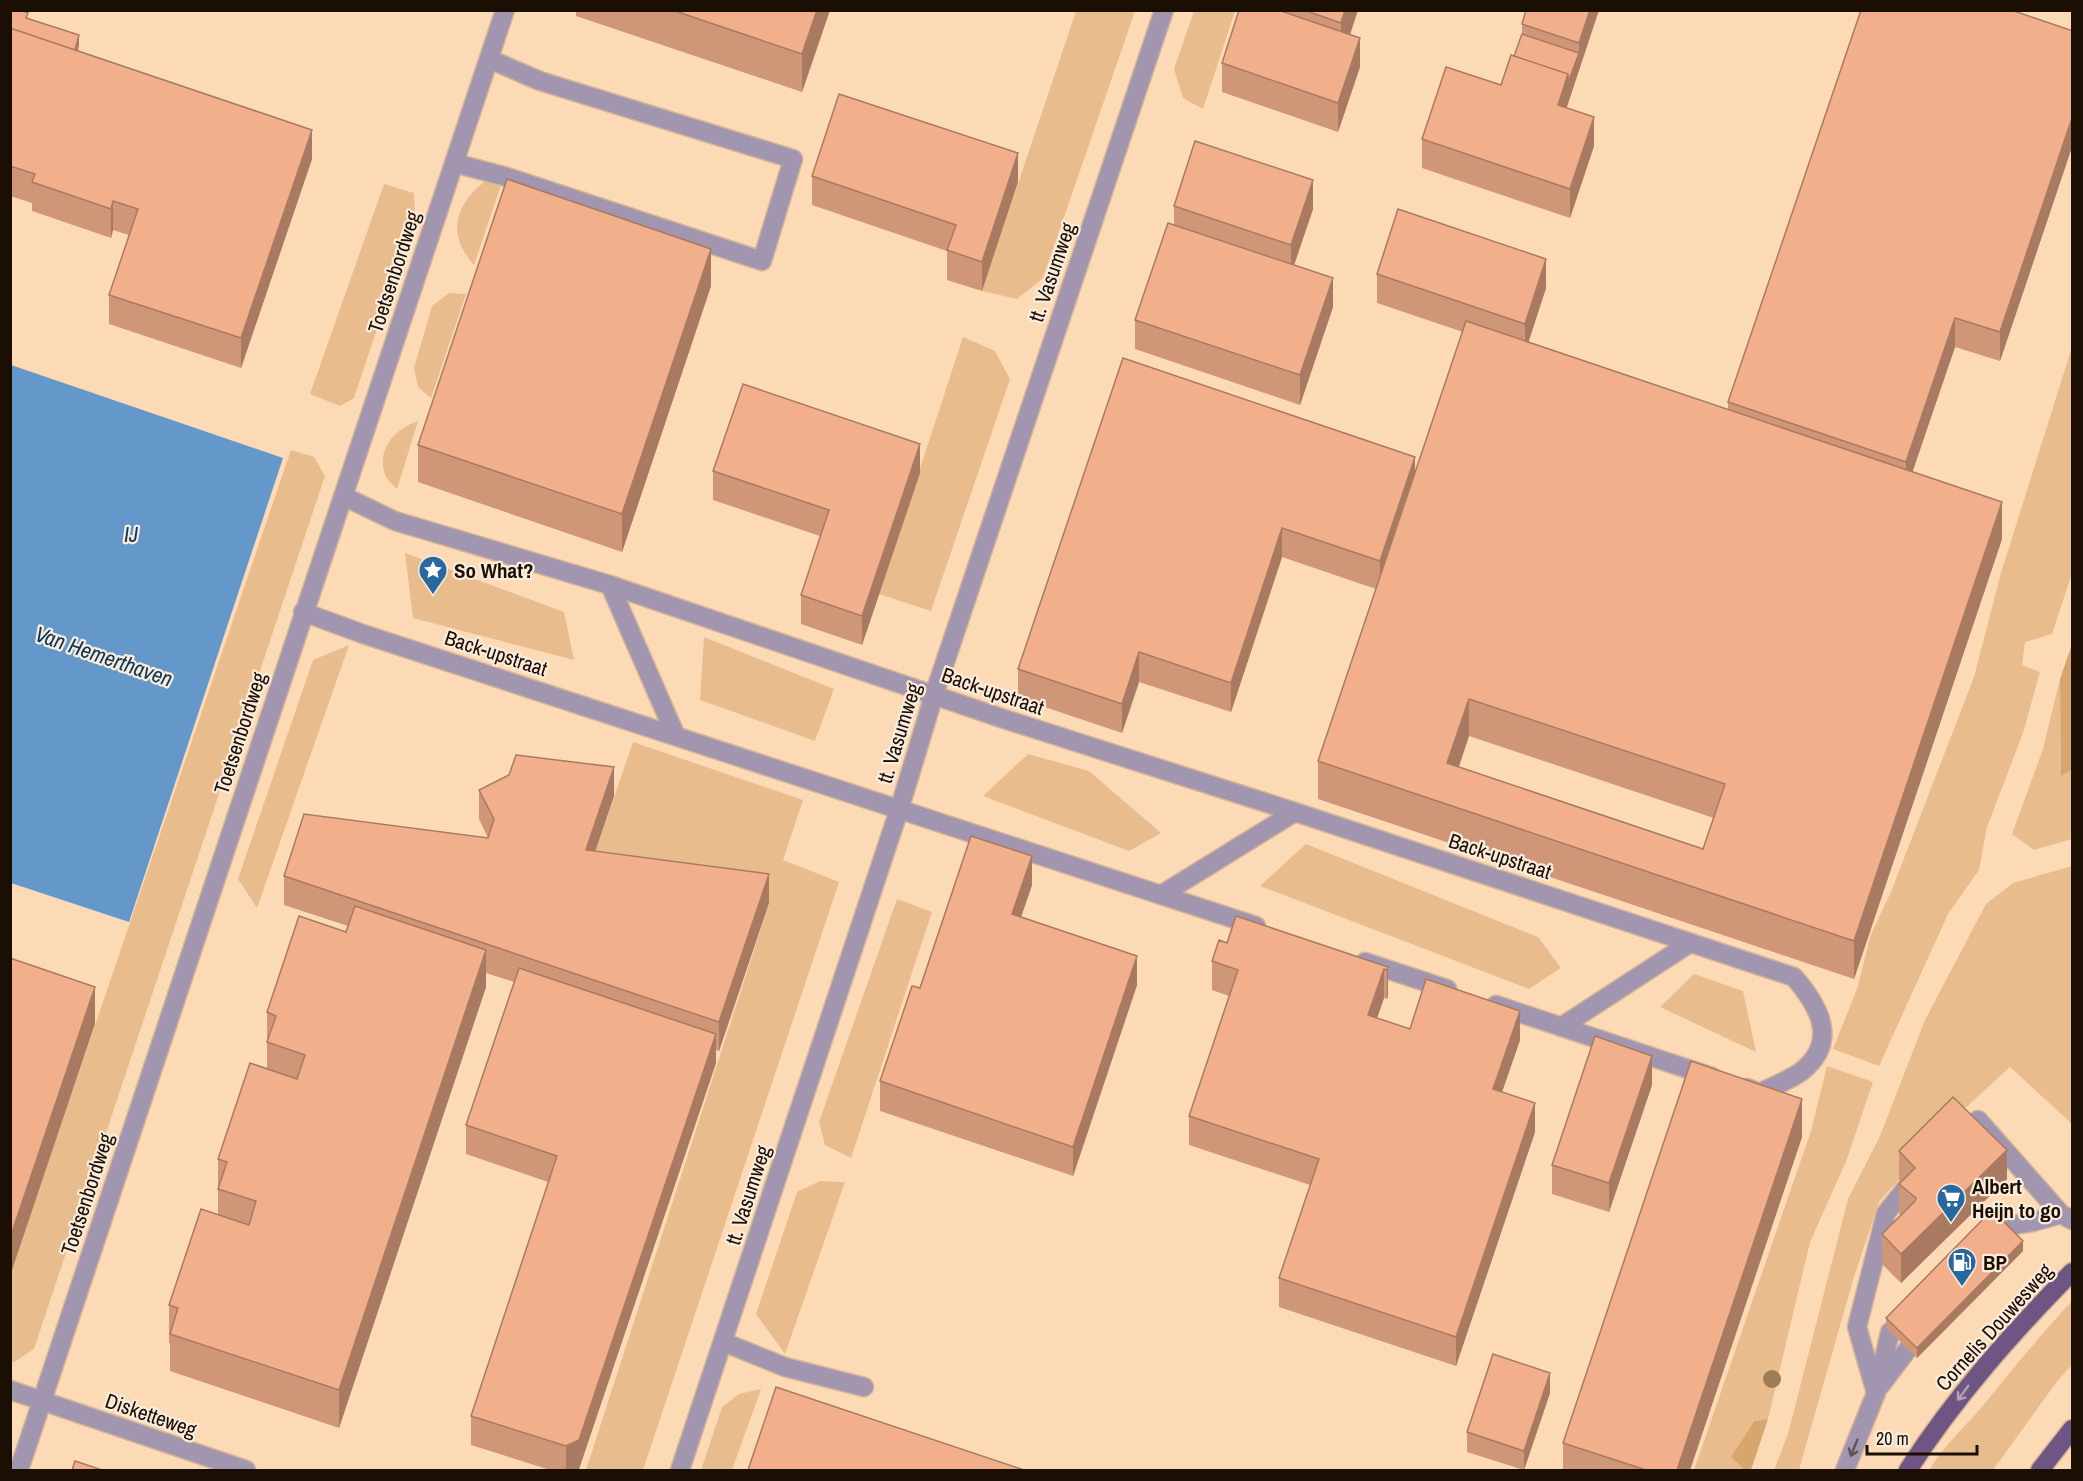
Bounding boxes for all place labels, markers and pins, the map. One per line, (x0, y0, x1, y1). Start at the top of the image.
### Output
place icon: So What? (417, 554, 449, 596)
place label: So What? (454, 556, 533, 585)
place label: Albert Heijn to go (1972, 1172, 2061, 1225)
supermarket icon: Albert Heijn to go (1935, 1182, 1967, 1224)
fuel station icon: BP (1946, 1246, 1978, 1288)
place label: BP (1983, 1248, 2007, 1277)

